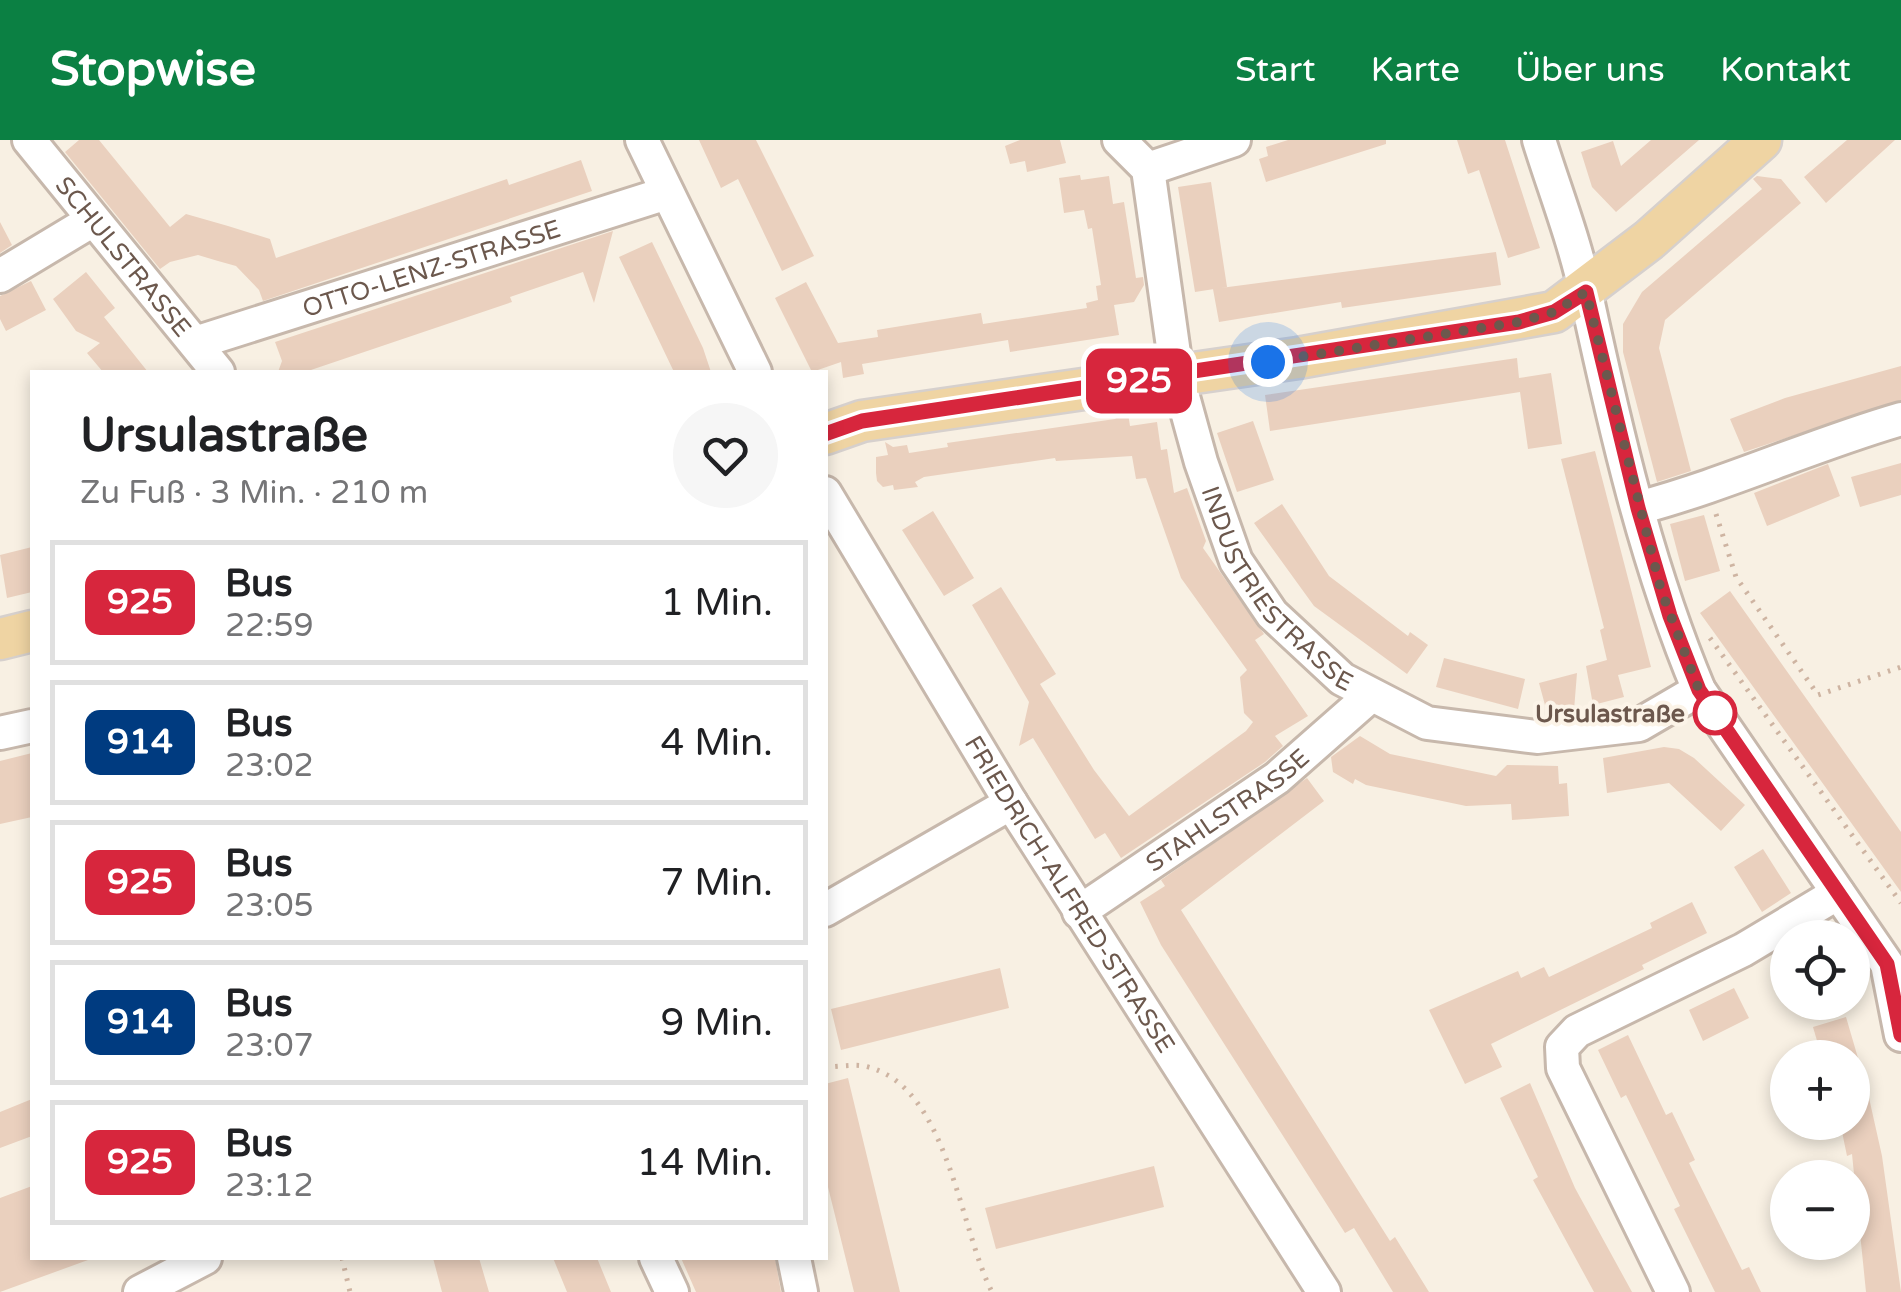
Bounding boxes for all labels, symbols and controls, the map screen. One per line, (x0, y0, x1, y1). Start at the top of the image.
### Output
text: Stopwise (50, 41, 256, 99)
text: Start (1235, 49, 1316, 91)
text: Karte (1371, 49, 1460, 91)
text: Über uns (1515, 49, 1665, 91)
text: Kontakt (1720, 49, 1851, 91)
street label: SCHULSTRASSE (49, 171, 197, 343)
street label: OTTO-LENZ-STRASSE (299, 214, 564, 324)
your location (1243, 337, 1293, 387)
line badge: 925 (1082, 348, 1196, 414)
text: 925 (1106, 360, 1172, 402)
button: heart (673, 403, 778, 508)
text: Ursulastraße (80, 407, 368, 465)
text: Zu Fuß · 3 Min. · 210 m (80, 474, 428, 512)
street label: INDUSTRIESTRASSE (1195, 482, 1358, 698)
text: Bus (225, 561, 292, 607)
text: 1 Min. (660, 580, 773, 626)
text: 925 (107, 581, 173, 623)
text: 22:59 (225, 607, 314, 645)
marker: Ursulastraße (1694, 692, 1736, 734)
place label: Ursulastraße (1535, 699, 1685, 729)
text: Bus (225, 701, 292, 747)
text: 4 Min. (660, 720, 773, 766)
text: 914 (107, 721, 173, 763)
street label: FRIEDRICH-ALFRED-STRASSE (958, 730, 1181, 1059)
street label: STAHLSTRASSE (1140, 743, 1316, 878)
text: 23:02 (225, 747, 314, 785)
text: Bus (225, 841, 292, 887)
text: 7 Min. (660, 860, 773, 906)
text: 925 (107, 861, 173, 903)
text: 23:05 (225, 887, 314, 925)
map controls (1770, 920, 1870, 1260)
button: locate (1770, 920, 1870, 1020)
text: Bus (225, 981, 292, 1027)
text: 9 Min. (660, 1000, 773, 1046)
text: 914 (107, 1001, 173, 1043)
text: 23:07 (225, 1027, 314, 1065)
button: + (1770, 1040, 1870, 1140)
text: Bus (225, 1121, 292, 1167)
text: 14 Min. (637, 1140, 773, 1186)
text: 925 (107, 1141, 173, 1183)
button: − (1770, 1160, 1870, 1260)
text: 23:12 (225, 1167, 314, 1205)

